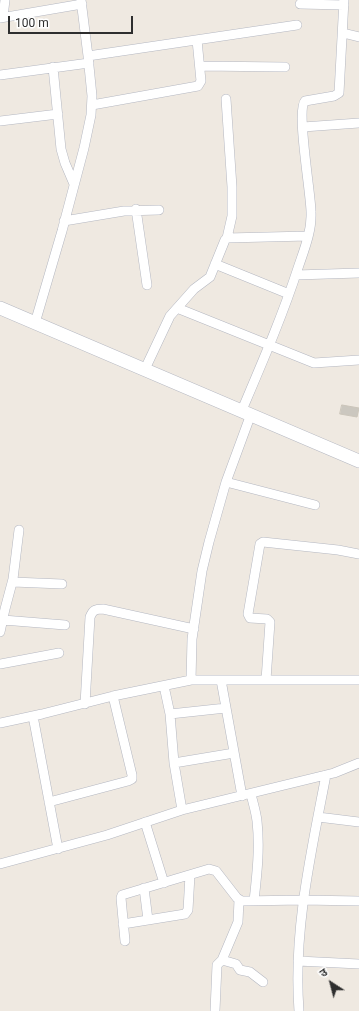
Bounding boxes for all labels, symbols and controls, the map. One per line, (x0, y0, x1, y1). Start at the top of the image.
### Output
scale bar (10, 8, 135, 34)
text: 100 m (15, 16, 49, 30)
north arrow (311, 963, 351, 1003)
text: उ (317, 966, 330, 980)

